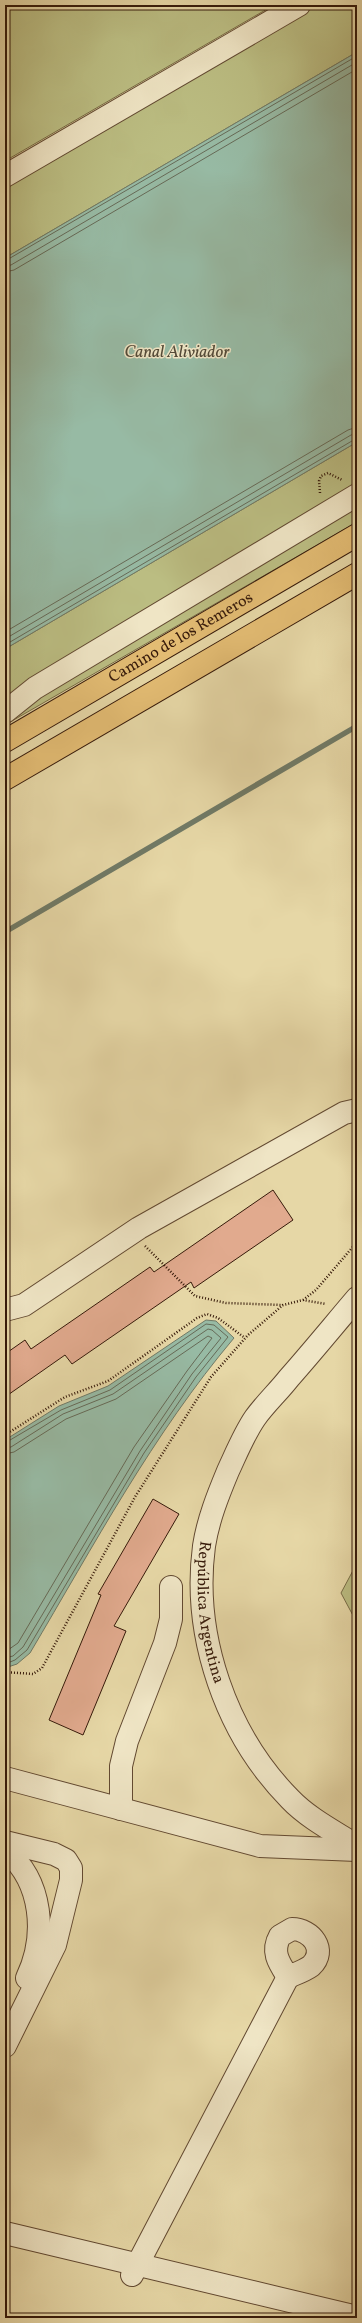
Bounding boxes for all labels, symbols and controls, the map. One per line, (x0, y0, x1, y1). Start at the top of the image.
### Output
water label: Canal Aliviador (124, 341, 230, 364)
street label: Camino de los Remeros (105, 587, 258, 689)
street label: República Argentina (191, 1539, 229, 1687)

